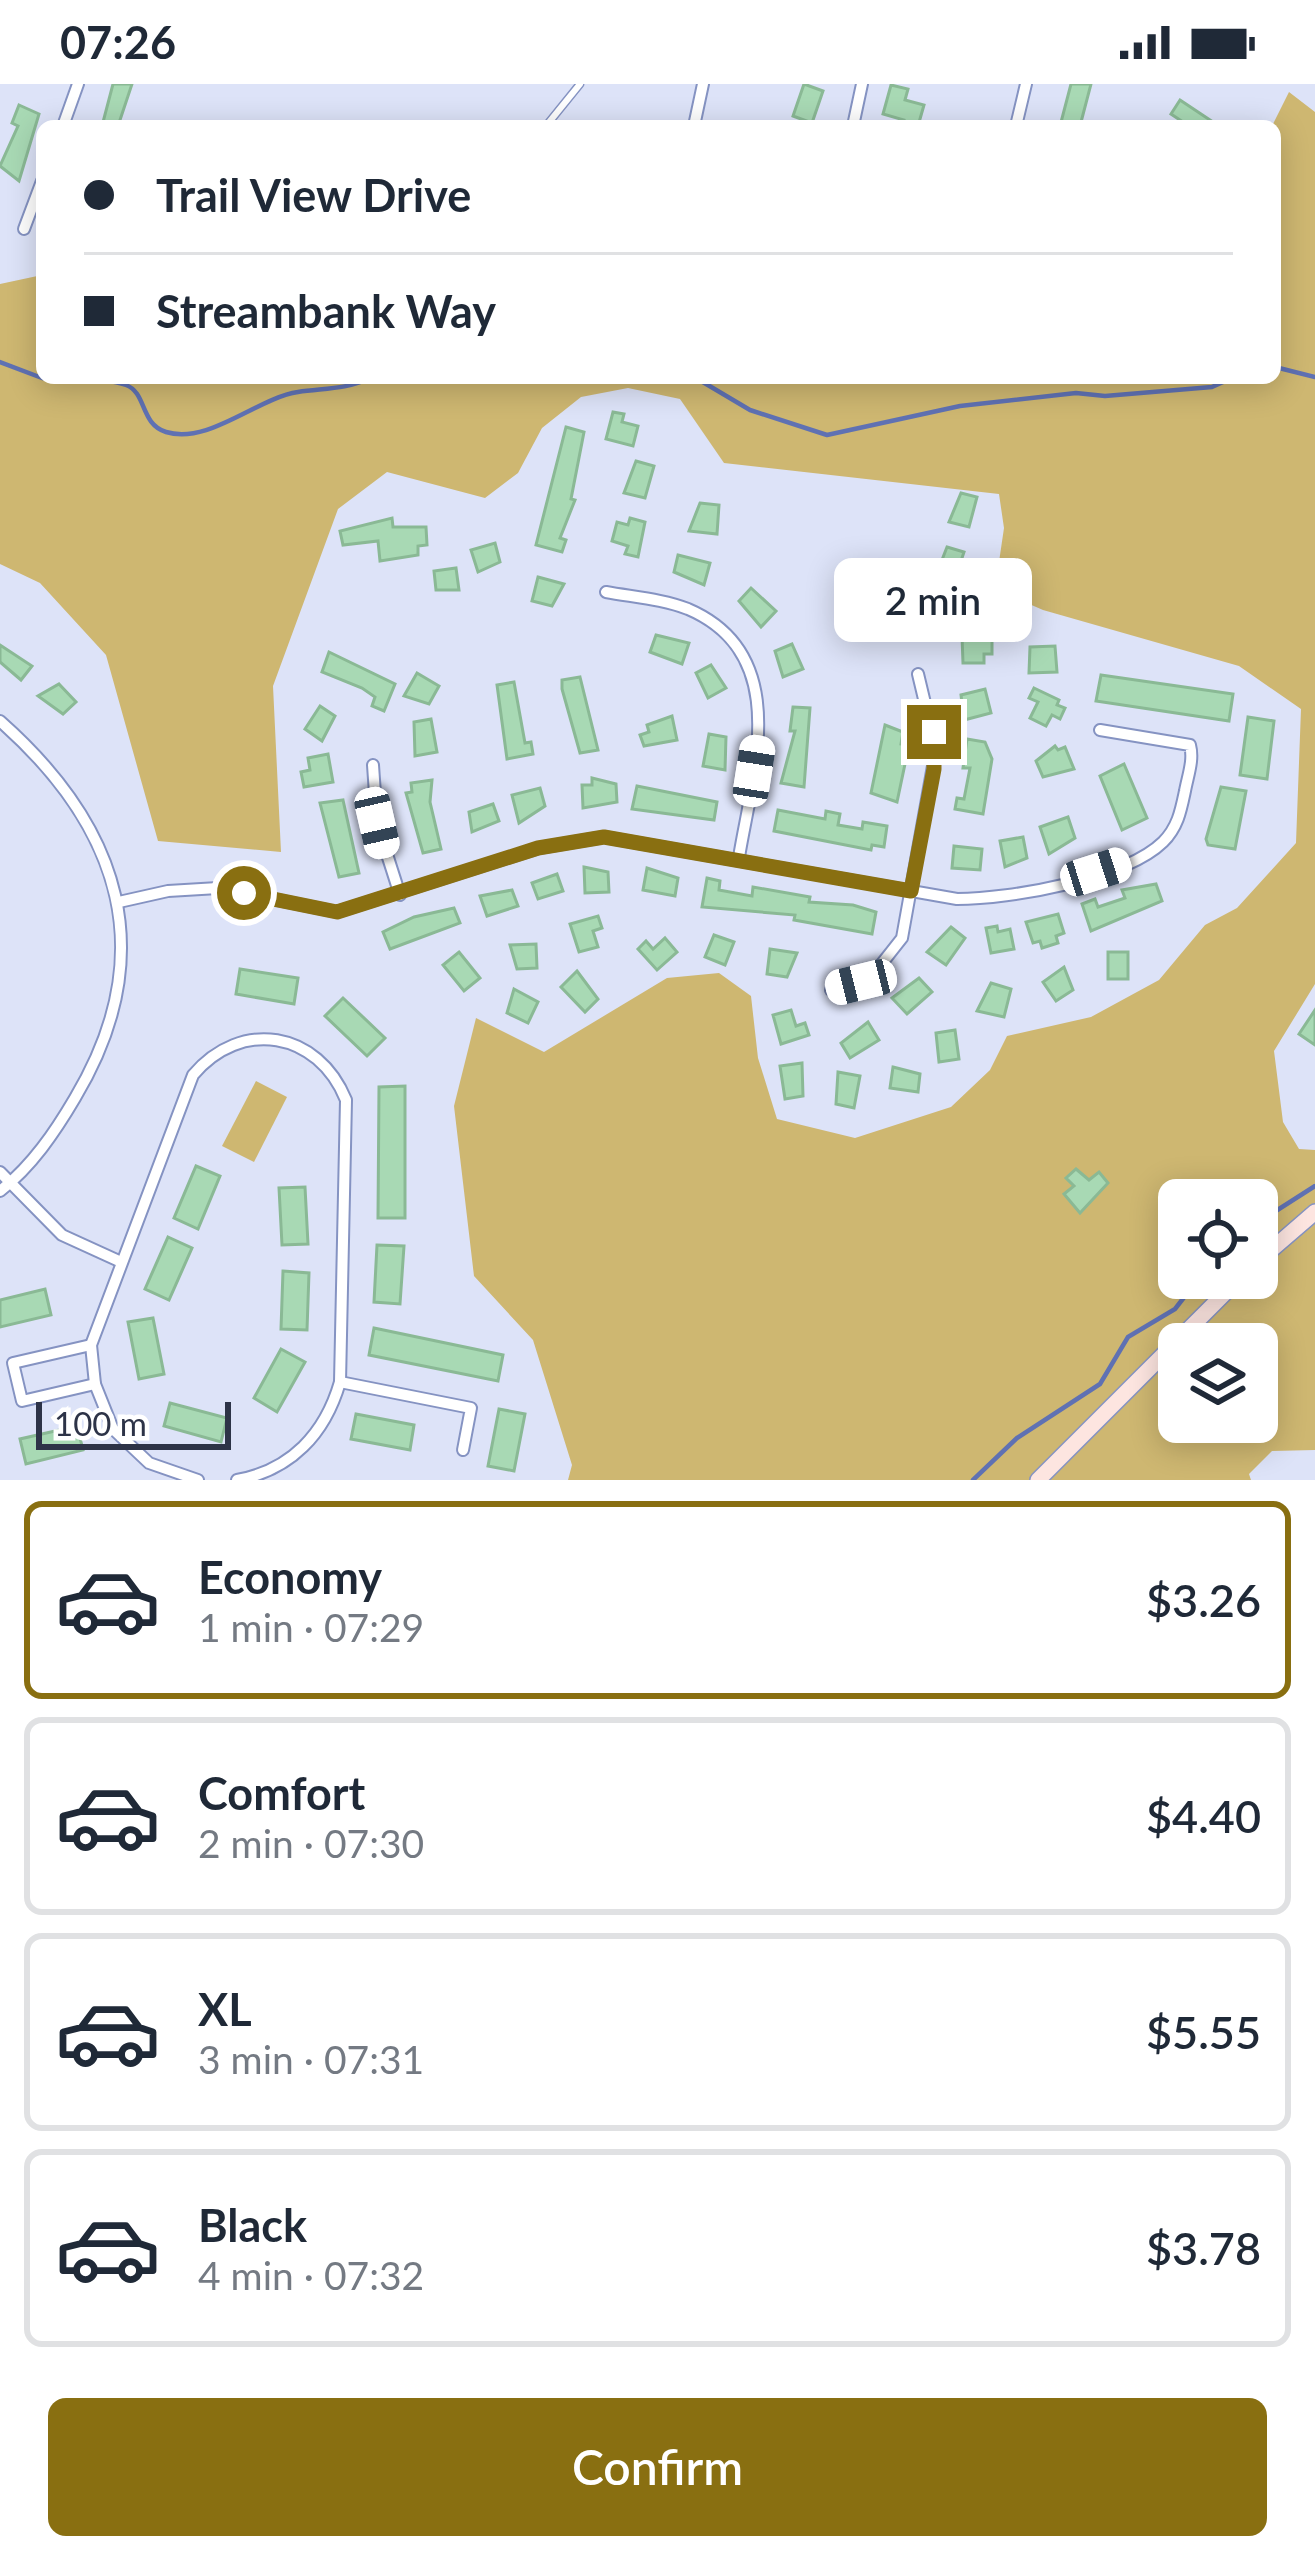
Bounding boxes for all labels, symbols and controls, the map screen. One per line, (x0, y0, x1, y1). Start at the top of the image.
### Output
text: 07:26 (60, 15, 176, 69)
text: Trail View Drive (156, 168, 471, 222)
text: Streambank Way (156, 284, 496, 338)
callout: 2 min (835, 558, 1033, 642)
text: 2 min (885, 577, 981, 623)
route end (907, 705, 961, 759)
car (731, 733, 777, 809)
car (351, 784, 403, 862)
car (1056, 844, 1136, 900)
route start (217, 866, 271, 920)
car (822, 956, 900, 1008)
map controls (1158, 1179, 1278, 1443)
button: locate (1158, 1179, 1278, 1299)
button: layers (1158, 1323, 1278, 1443)
scale bar (36, 1396, 231, 1449)
text: 100 m (54, 1403, 147, 1443)
icon: car (54, 1546, 162, 1654)
text: Economy (198, 1550, 382, 1604)
text: $3.26 (1146, 1573, 1261, 1627)
text: 1 min · 07:29 (198, 1604, 424, 1650)
icon: car (54, 1762, 162, 1870)
text: Comfort (198, 1766, 365, 1820)
text: $4.40 (1146, 1789, 1261, 1843)
text: 2 min · 07:30 (198, 1820, 424, 1866)
icon: car (54, 1978, 162, 2086)
text: XL (198, 1982, 252, 2036)
text: $5.55 (1146, 2005, 1261, 2059)
text: 3 min · 07:31 (198, 2036, 424, 2082)
icon: car (54, 2194, 162, 2302)
text: Black (198, 2198, 307, 2252)
text: $3.78 (1146, 2221, 1261, 2275)
text: 4 min · 07:32 (198, 2252, 424, 2298)
button: Confirm (48, 2398, 1267, 2536)

